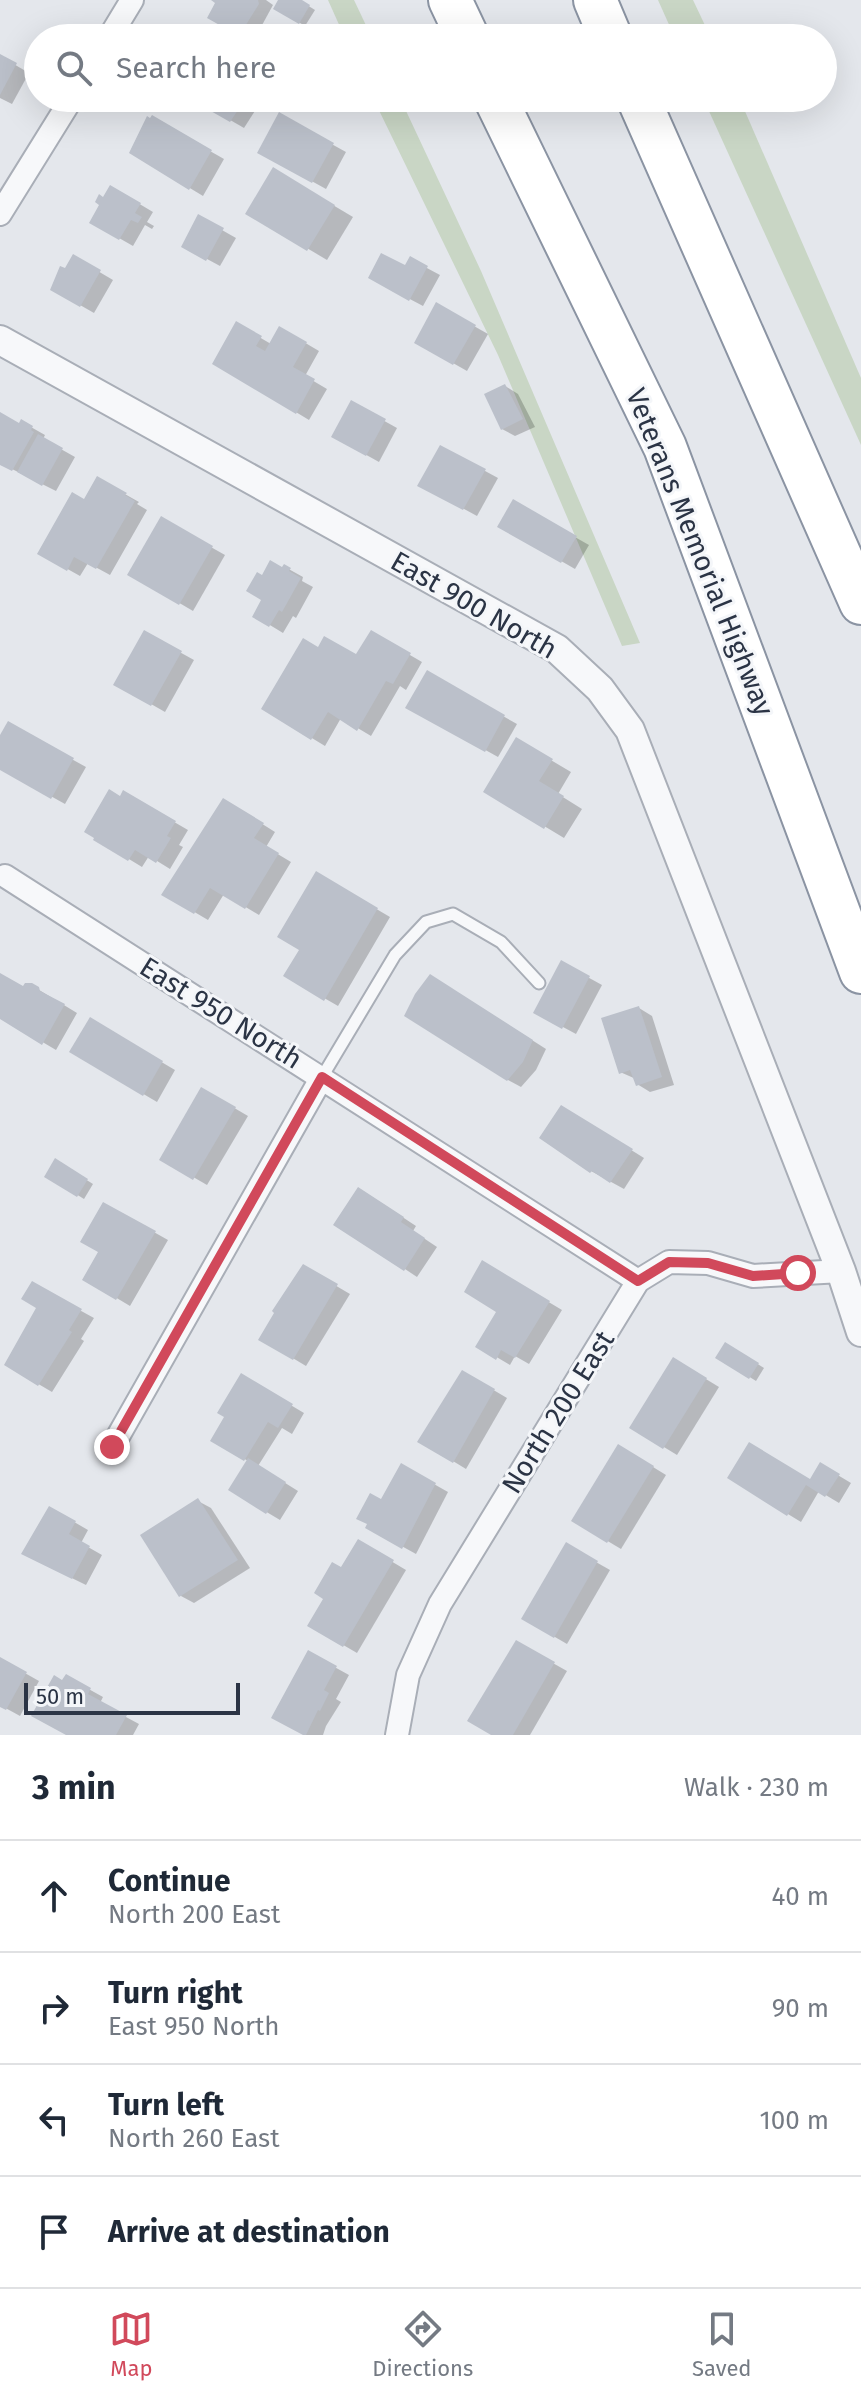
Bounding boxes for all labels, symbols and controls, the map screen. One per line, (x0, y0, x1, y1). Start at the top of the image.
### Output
search box (24, 24, 837, 112)
icon: search (52, 46, 96, 90)
text: Search here (116, 50, 276, 86)
street label: Veterans Memorial Highway (619, 384, 781, 721)
street label: East 900 North (385, 544, 563, 666)
street label: East 950 North (134, 950, 308, 1076)
route start (780, 1255, 816, 1291)
street label: North 200 East (495, 1324, 622, 1499)
route end (94, 1429, 130, 1465)
scale bar (24, 1679, 240, 1715)
text: 50 m (36, 1683, 84, 1710)
text: 3 min (32, 1767, 116, 1808)
text: Walk · 230 m (684, 1772, 829, 1803)
text: Continue (108, 1863, 231, 1899)
icon: ahead (32, 1874, 76, 1918)
text: 40 m (771, 1881, 829, 1912)
text: North 200 East (108, 1899, 280, 1930)
text: Turn right (108, 1975, 243, 2011)
icon: right (32, 1986, 76, 2030)
text: 90 m (772, 1993, 829, 2024)
text: East 950 North (108, 2011, 280, 2042)
text: Turn left (108, 2087, 224, 2123)
icon: left (32, 2098, 76, 2142)
text: 100 m (760, 2105, 829, 2136)
text: North 260 East (108, 2123, 280, 2154)
icon: arrive (32, 2210, 76, 2254)
text: Arrive at destination (108, 2214, 390, 2250)
tab: Map (109, 2307, 153, 2382)
tab: Directions (372, 2307, 473, 2382)
tab: Saved (692, 2307, 752, 2382)

